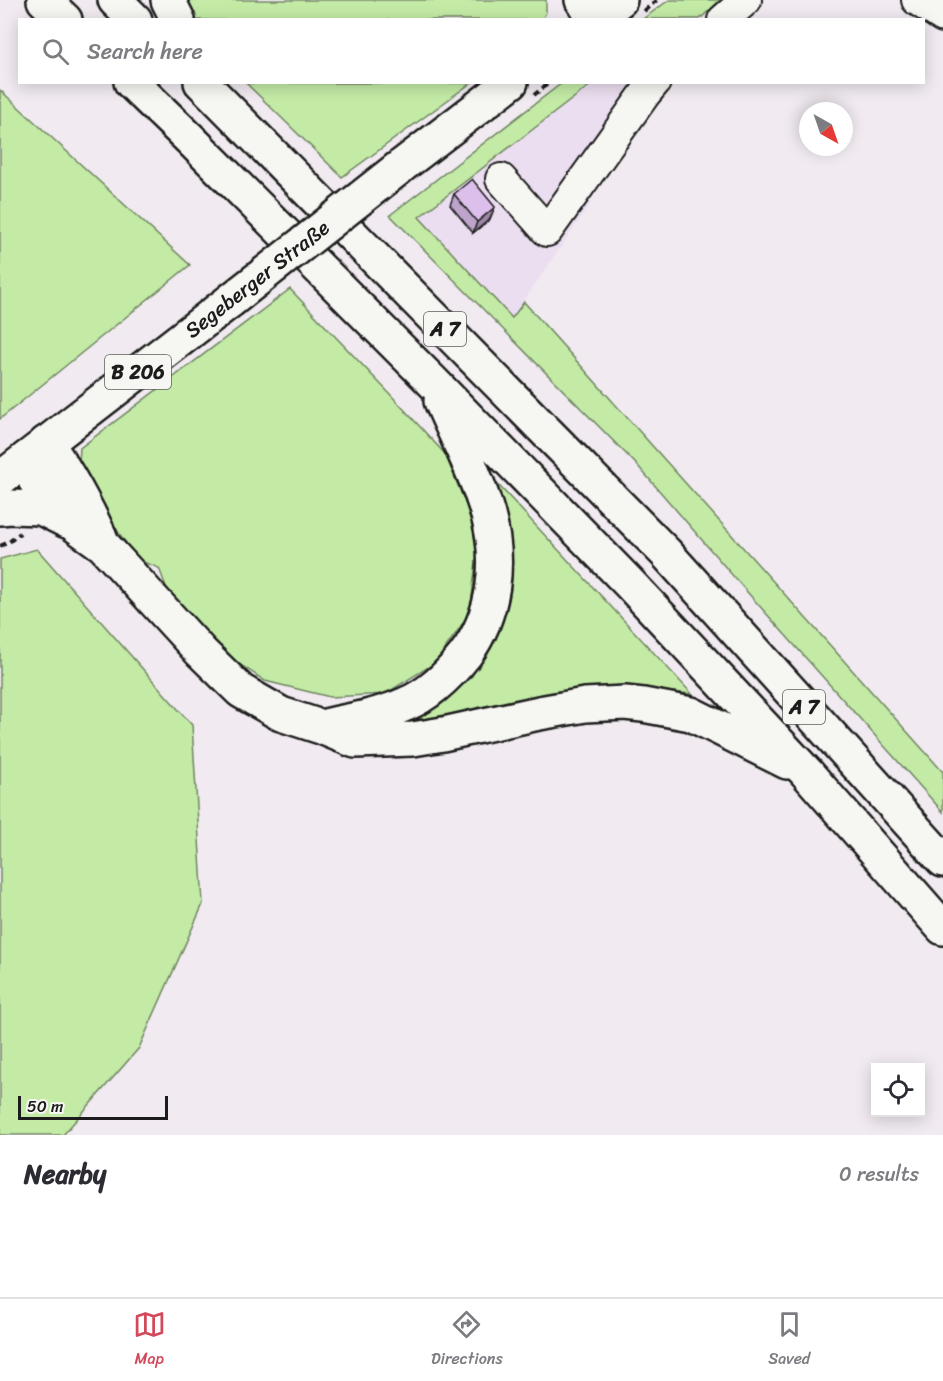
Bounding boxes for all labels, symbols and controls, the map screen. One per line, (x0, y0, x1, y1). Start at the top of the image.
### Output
search box (18, 18, 925, 84)
text: Search here (87, 32, 203, 71)
icon: search (39, 35, 72, 68)
north arrow (799, 102, 853, 156)
street label: Segeberger Straße (176, 210, 338, 348)
road number: A 7 (424, 312, 466, 346)
road number: B 206 (105, 355, 171, 389)
road number: A 7 (783, 690, 825, 724)
map controls (871, 1063, 925, 1117)
button: locate (871, 1063, 925, 1117)
text: 50 m (27, 1092, 63, 1121)
scale bar (18, 1093, 168, 1120)
text: Nearby (24, 1151, 106, 1197)
text: 0 results (839, 1157, 919, 1192)
tab: Map (133, 1308, 166, 1373)
tab: Directions (431, 1308, 503, 1373)
tab: Saved (768, 1308, 810, 1373)

